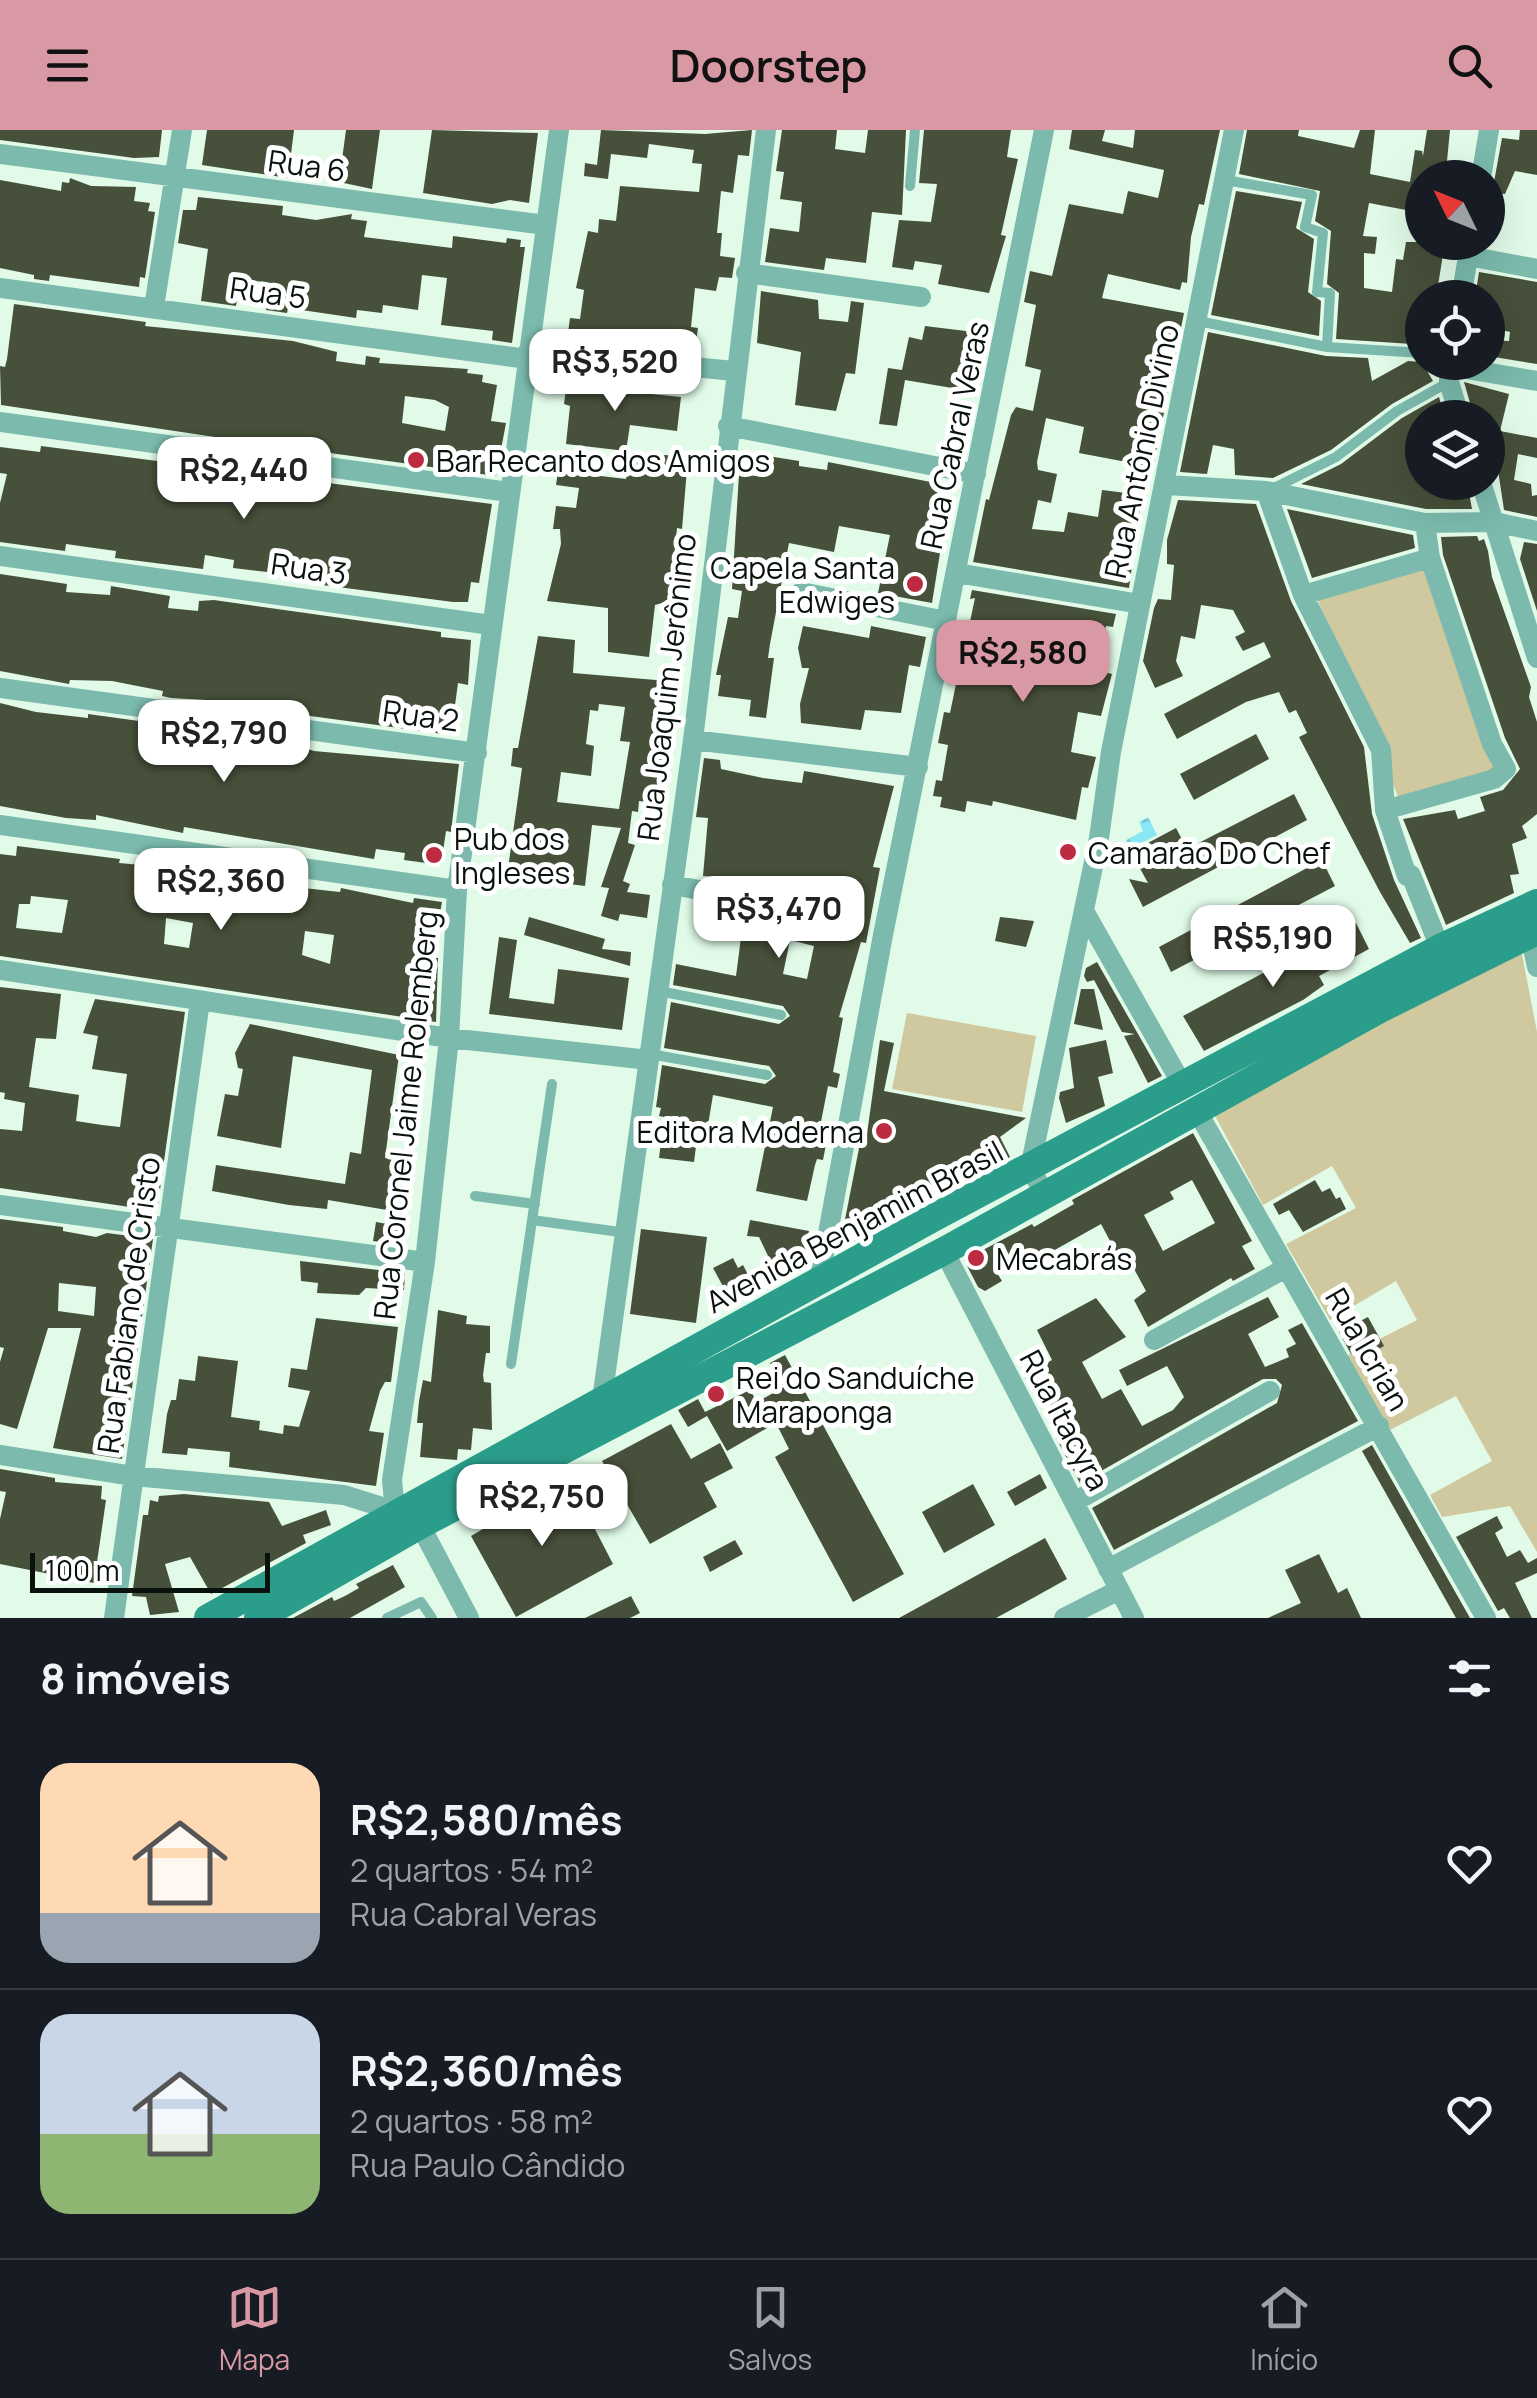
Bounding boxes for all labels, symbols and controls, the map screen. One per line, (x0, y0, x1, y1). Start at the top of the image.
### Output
text: Doorstep (670, 34, 867, 96)
icon: menu (40, 38, 95, 93)
icon: search (1442, 38, 1497, 93)
street label: Rua 6 (266, 139, 348, 191)
north arrow (1405, 160, 1505, 260)
map controls (1405, 160, 1505, 500)
street label: Rua 5 (227, 266, 309, 318)
button: locate (1405, 280, 1505, 380)
street label: Rua Cabral Veras (910, 317, 998, 553)
street label: Rua Antônio Divino (1094, 320, 1188, 582)
pin: R$3,520 (523, 329, 707, 414)
text: R$3,520 (551, 339, 679, 383)
button: layers (1405, 400, 1505, 500)
pin: R$2,440 (152, 437, 336, 522)
place label: Bar Recanto dos Amigos (436, 440, 770, 481)
text: R$2,440 (179, 447, 309, 491)
marker: Bar Recanto dos Amigos (405, 449, 427, 471)
street label: Rua Joaquim Jerônimo (627, 531, 705, 843)
street label: Rua 3 (269, 542, 349, 594)
place label: Capela Santa Edwiges (710, 547, 895, 622)
marker: Capela Santa Edwiges (904, 573, 926, 595)
pin: R$2,580 (931, 620, 1115, 705)
text: R$2,580 (958, 630, 1088, 674)
street label: Rua 2 (380, 689, 462, 741)
pin: R$2,790 (132, 700, 316, 785)
text: R$2,790 (160, 710, 288, 754)
place label: Pub dos Ingleses (454, 818, 570, 893)
place label: Camarão Do Chef (1088, 832, 1331, 873)
marker: Camarão Do Chef (1057, 841, 1079, 863)
marker: Pub dos Ingleses (423, 844, 445, 866)
pin: R$2,360 (129, 848, 313, 933)
text: R$2,360 (156, 858, 286, 902)
pin: R$3,470 (687, 876, 871, 961)
text: R$3,470 (715, 886, 843, 930)
pin: R$5,190 (1181, 905, 1365, 990)
street label: Rua Coronel Jaime Rolemberg (363, 908, 447, 1322)
text: R$5,190 (1213, 915, 1333, 959)
place label: Editora Moderna (637, 1111, 864, 1152)
marker: Editora Moderna (873, 1120, 895, 1142)
street label: Avenida Benjamim Brasil (698, 1130, 1010, 1322)
street label: Rua Fabiano de Cristo (87, 1154, 169, 1456)
place label: Mecabrás (996, 1238, 1132, 1279)
marker: Mecabrás (965, 1247, 987, 1269)
street label: Rua Icrian (1316, 1280, 1420, 1418)
street label: Rua Itacyra (1011, 1342, 1119, 1498)
place label: Rei do Sanduíche Maraponga (736, 1357, 974, 1432)
marker: Rei do Sanduíche Maraponga (705, 1383, 727, 1405)
pin: R$2,750 (450, 1464, 634, 1549)
text: R$2,750 (479, 1474, 605, 1518)
scale bar (30, 1548, 270, 1592)
text: 100 m (45, 1551, 119, 1589)
text: 8 imóveis (40, 1649, 231, 1707)
icon: filters (1442, 1651, 1497, 1706)
text: R$2,580/mês (350, 1790, 623, 1848)
icon: home (120, 1803, 240, 1923)
icon: heart (1442, 1836, 1497, 1891)
text: 2 quartos · 54 m² (350, 1848, 593, 1892)
text: Rua Cabral Veras (350, 1892, 597, 1936)
text: R$2,360/mês (350, 2041, 623, 2099)
icon: home (120, 2054, 240, 2174)
icon: heart (1442, 2087, 1497, 2142)
text: 2 quartos · 58 m² (350, 2099, 593, 2143)
text: Rua Paulo Cândido (350, 2143, 625, 2187)
tab: Mapa (219, 2280, 290, 2378)
tab: Salvos (728, 2280, 812, 2378)
tab: Início (1250, 2280, 1318, 2378)

